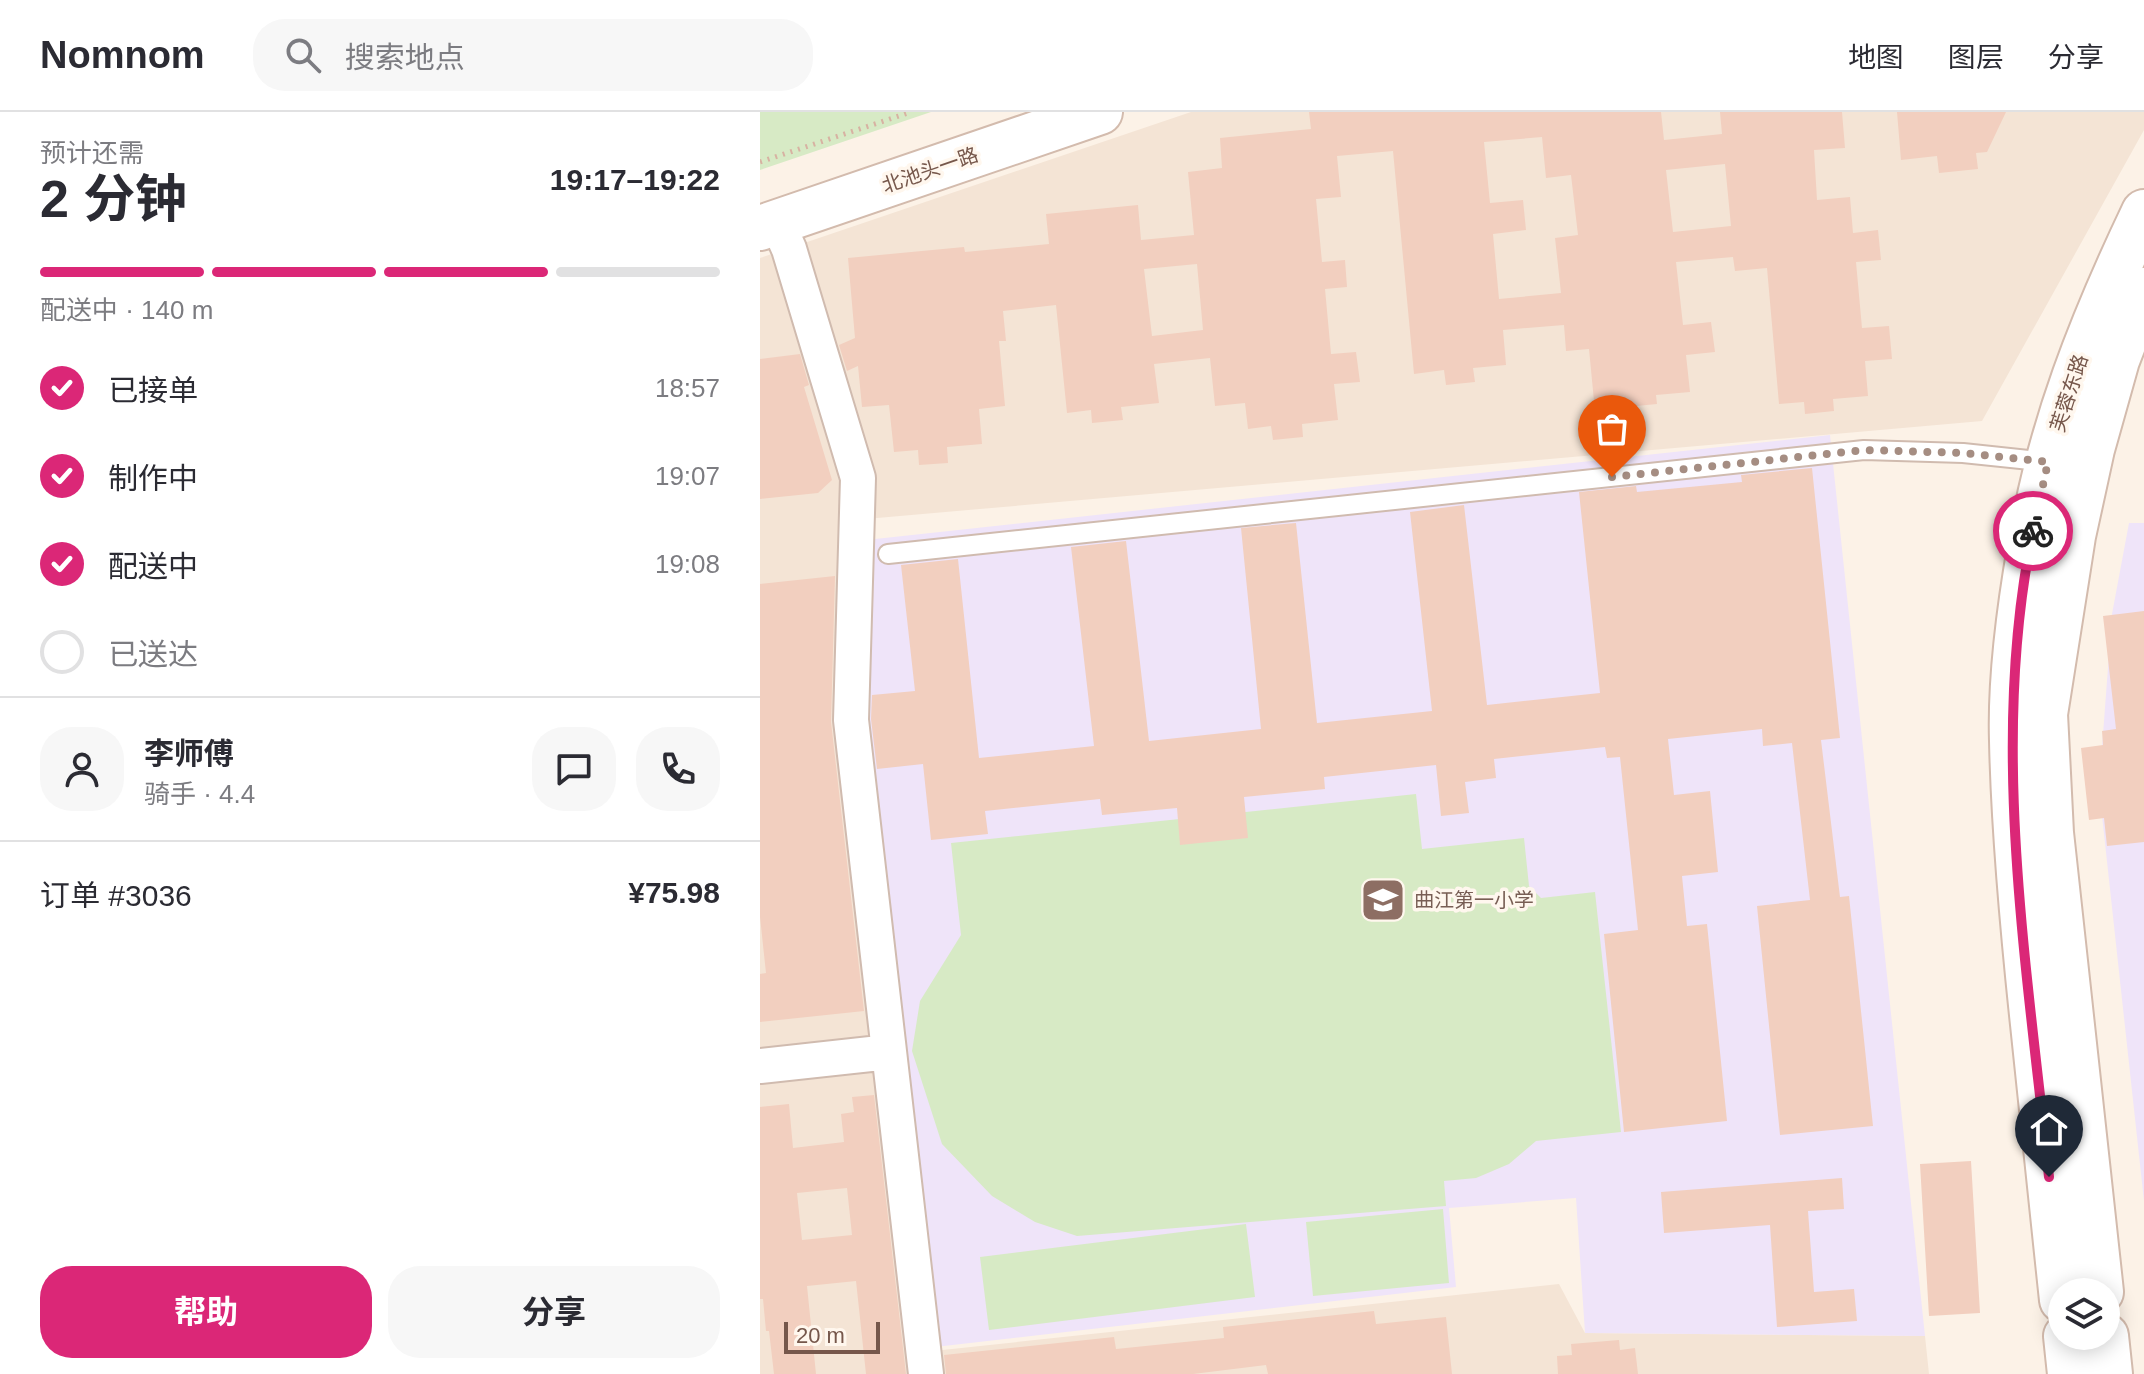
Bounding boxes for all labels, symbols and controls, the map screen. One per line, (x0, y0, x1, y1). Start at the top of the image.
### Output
search box (253, 19, 813, 91)
icon: search (281, 33, 325, 77)
text: Nomnom (40, 34, 205, 76)
text: 搜索地点 (345, 41, 465, 74)
text: 地图 (1848, 42, 1904, 73)
text: 图层 (1948, 42, 2004, 73)
text: 分享 (2048, 42, 2104, 73)
text: 预计还需 (40, 138, 144, 168)
street label: 北池头一路 (879, 143, 981, 197)
text: 19:17–19:22 (550, 163, 720, 196)
text: 2 分钟 (40, 170, 187, 228)
text: 配送中 · 140 m (40, 295, 213, 325)
street label: 芙蓉东路 (2046, 352, 2092, 434)
icon: check (40, 366, 84, 410)
text: 18:57 (655, 373, 720, 403)
text: 已接单 (108, 374, 198, 407)
pin (1578, 395, 1646, 477)
icon: bag (1590, 407, 1634, 451)
icon: check (40, 454, 84, 498)
text: 19:07 (655, 461, 720, 491)
text: 制作中 (108, 462, 198, 495)
courier (1993, 491, 2073, 571)
icon: bike (2011, 509, 2055, 553)
icon: check (40, 542, 84, 586)
text: 19:08 (655, 549, 720, 579)
text: 配送中 (108, 550, 198, 583)
text: 已送达 (108, 638, 198, 671)
button: person (40, 727, 124, 811)
button: chat (532, 727, 616, 811)
button: phone (636, 727, 720, 811)
text: 李师傅 (144, 737, 234, 770)
text: 骑手 · 4.4 (144, 779, 255, 809)
text: ¥75.98 (628, 876, 720, 909)
school or university icon: 曲江第一小学 (1359, 876, 1407, 924)
text: 订单 #3036 (40, 879, 192, 912)
place label: 曲江第一小学 (1414, 889, 1534, 911)
pin (2015, 1095, 2083, 1177)
icon: home (2027, 1107, 2071, 1151)
button: 帮助 (40, 1266, 372, 1358)
button: 分享 (388, 1266, 720, 1358)
map controls (2048, 1278, 2120, 1350)
button: layers (2048, 1278, 2120, 1350)
scale bar (784, 1318, 880, 1354)
text: 20 m (796, 1323, 845, 1348)

